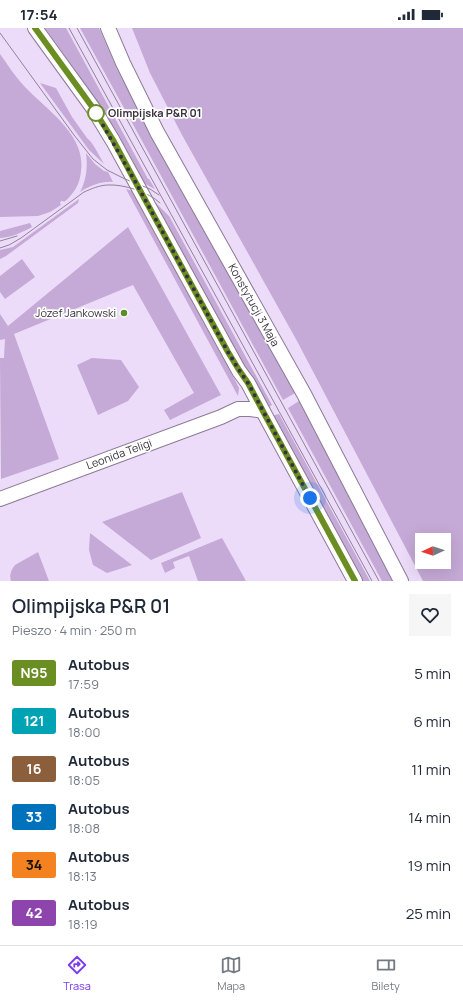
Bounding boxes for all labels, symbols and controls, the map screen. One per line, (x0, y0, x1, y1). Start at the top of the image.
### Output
text: 17:54 (20, 4, 58, 25)
marker: Olimpijska P&R 01 (87, 104, 105, 122)
place label: Olimpijska P&R 01 (108, 105, 202, 120)
street label: Konstytucji 3 Maja (225, 261, 283, 349)
place label: Józef Jankowski (35, 305, 116, 320)
marker: Józef Jankowski (119, 308, 129, 318)
street label: Leonida Teligi (84, 435, 154, 472)
your location (300, 488, 320, 508)
north arrow (415, 533, 451, 569)
map controls (415, 533, 451, 569)
text: Olimpijska P&R 01 (12, 593, 170, 619)
button: heart (409, 594, 451, 636)
text: Pieszo · 4 min · 250 m (12, 621, 136, 639)
text: Autobus (68, 654, 130, 675)
text: N95 (21, 663, 47, 682)
text: 5 min (414, 663, 451, 684)
text: 17:59 (68, 675, 99, 693)
text: Autobus (68, 702, 130, 723)
text: 121 (24, 711, 44, 730)
text: 6 min (414, 711, 451, 732)
text: 18:00 (68, 723, 100, 741)
text: Autobus (68, 750, 130, 771)
text: 16 (27, 759, 41, 778)
text: 11 min (411, 759, 451, 780)
text: 18:05 (68, 771, 100, 789)
text: Autobus (68, 798, 130, 819)
text: 33 (26, 807, 42, 826)
text: 14 min (408, 807, 451, 828)
text: 18:08 (68, 819, 100, 837)
text: Autobus (68, 846, 130, 867)
text: 34 (26, 855, 42, 874)
text: 19 min (408, 855, 451, 876)
text: 18:13 (68, 867, 97, 885)
text: Autobus (68, 894, 130, 915)
text: 42 (26, 903, 42, 922)
text: 25 min (406, 903, 451, 924)
text: 18:19 (68, 915, 98, 933)
tab: Trasa (63, 954, 91, 993)
tab: Mapa (217, 954, 245, 993)
tab: Bilety (371, 954, 400, 993)

